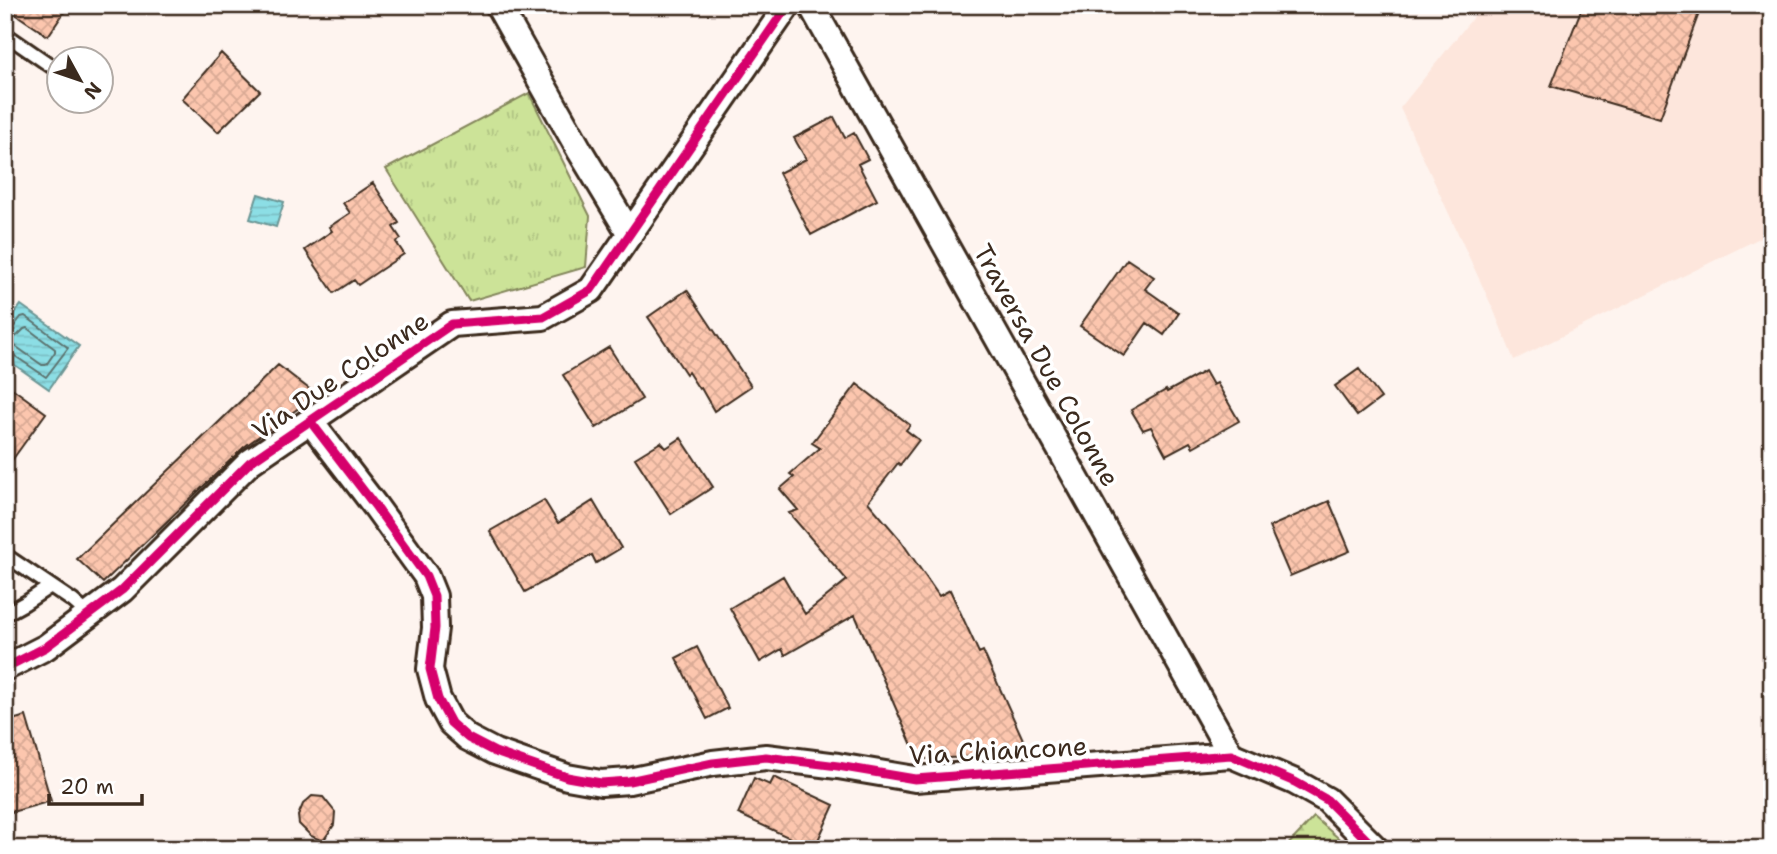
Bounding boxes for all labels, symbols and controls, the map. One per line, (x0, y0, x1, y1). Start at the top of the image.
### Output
north arrow (46, 46, 116, 116)
text: N (78, 77, 107, 104)
street label: Traversa Due Colonne (966, 237, 1128, 493)
street label: Via Due Colonne (245, 303, 435, 447)
street label: Via Chiancone (908, 728, 1088, 772)
scale bar (49, 763, 142, 807)
text: 20 m (60, 773, 114, 801)

